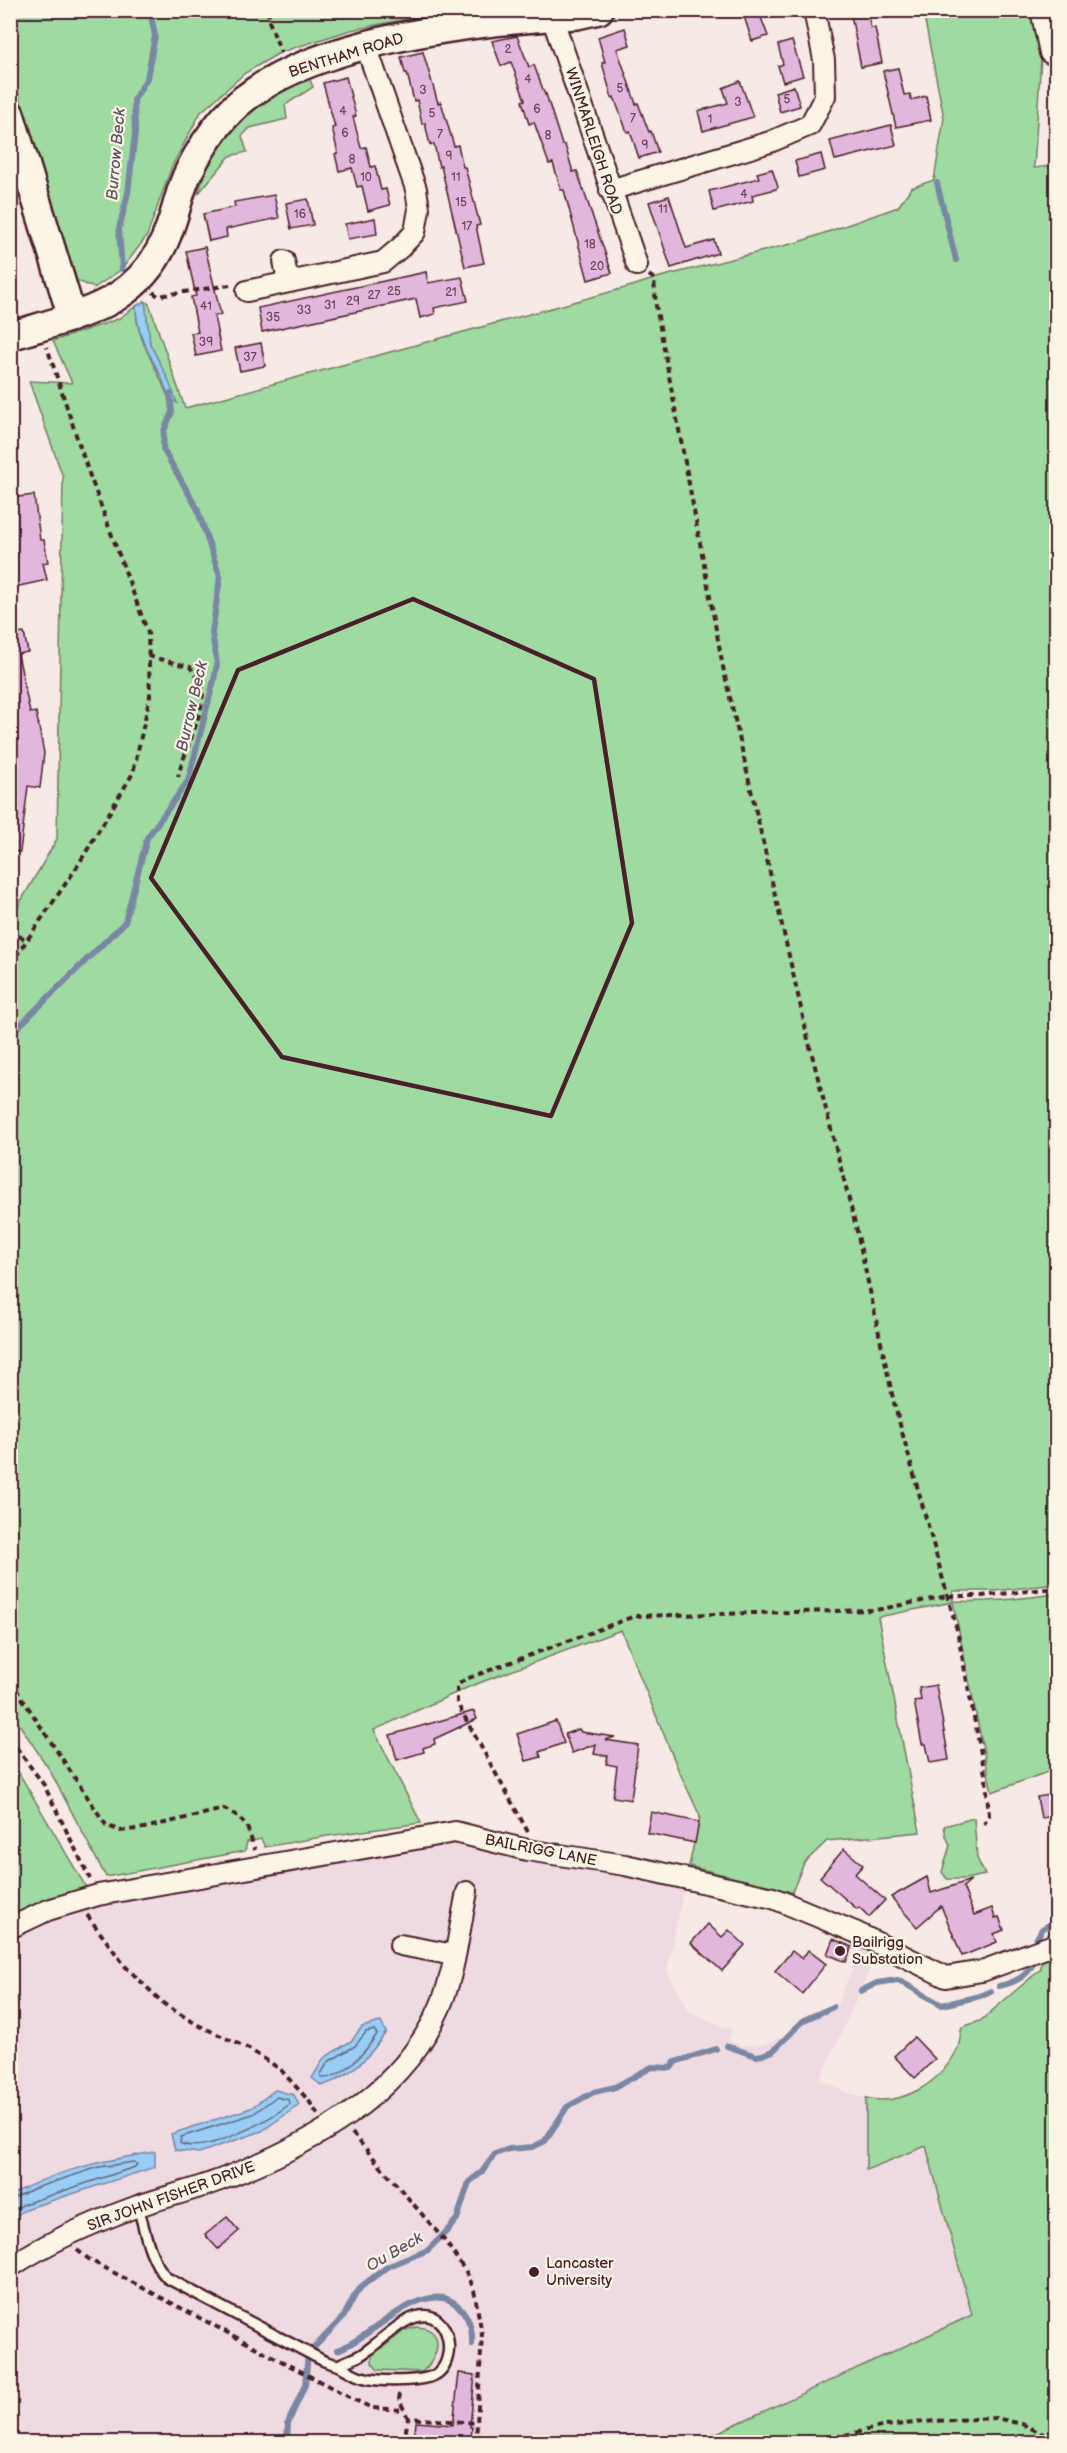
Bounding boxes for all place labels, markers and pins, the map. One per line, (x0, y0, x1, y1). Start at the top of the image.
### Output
place label: Bailrigg Substation (852, 1933, 923, 1969)
marker: Bailrigg Substation (833, 1944, 847, 1958)
place label: Lancaster University (546, 2254, 614, 2290)
marker: Lancaster University (527, 2265, 541, 2279)

